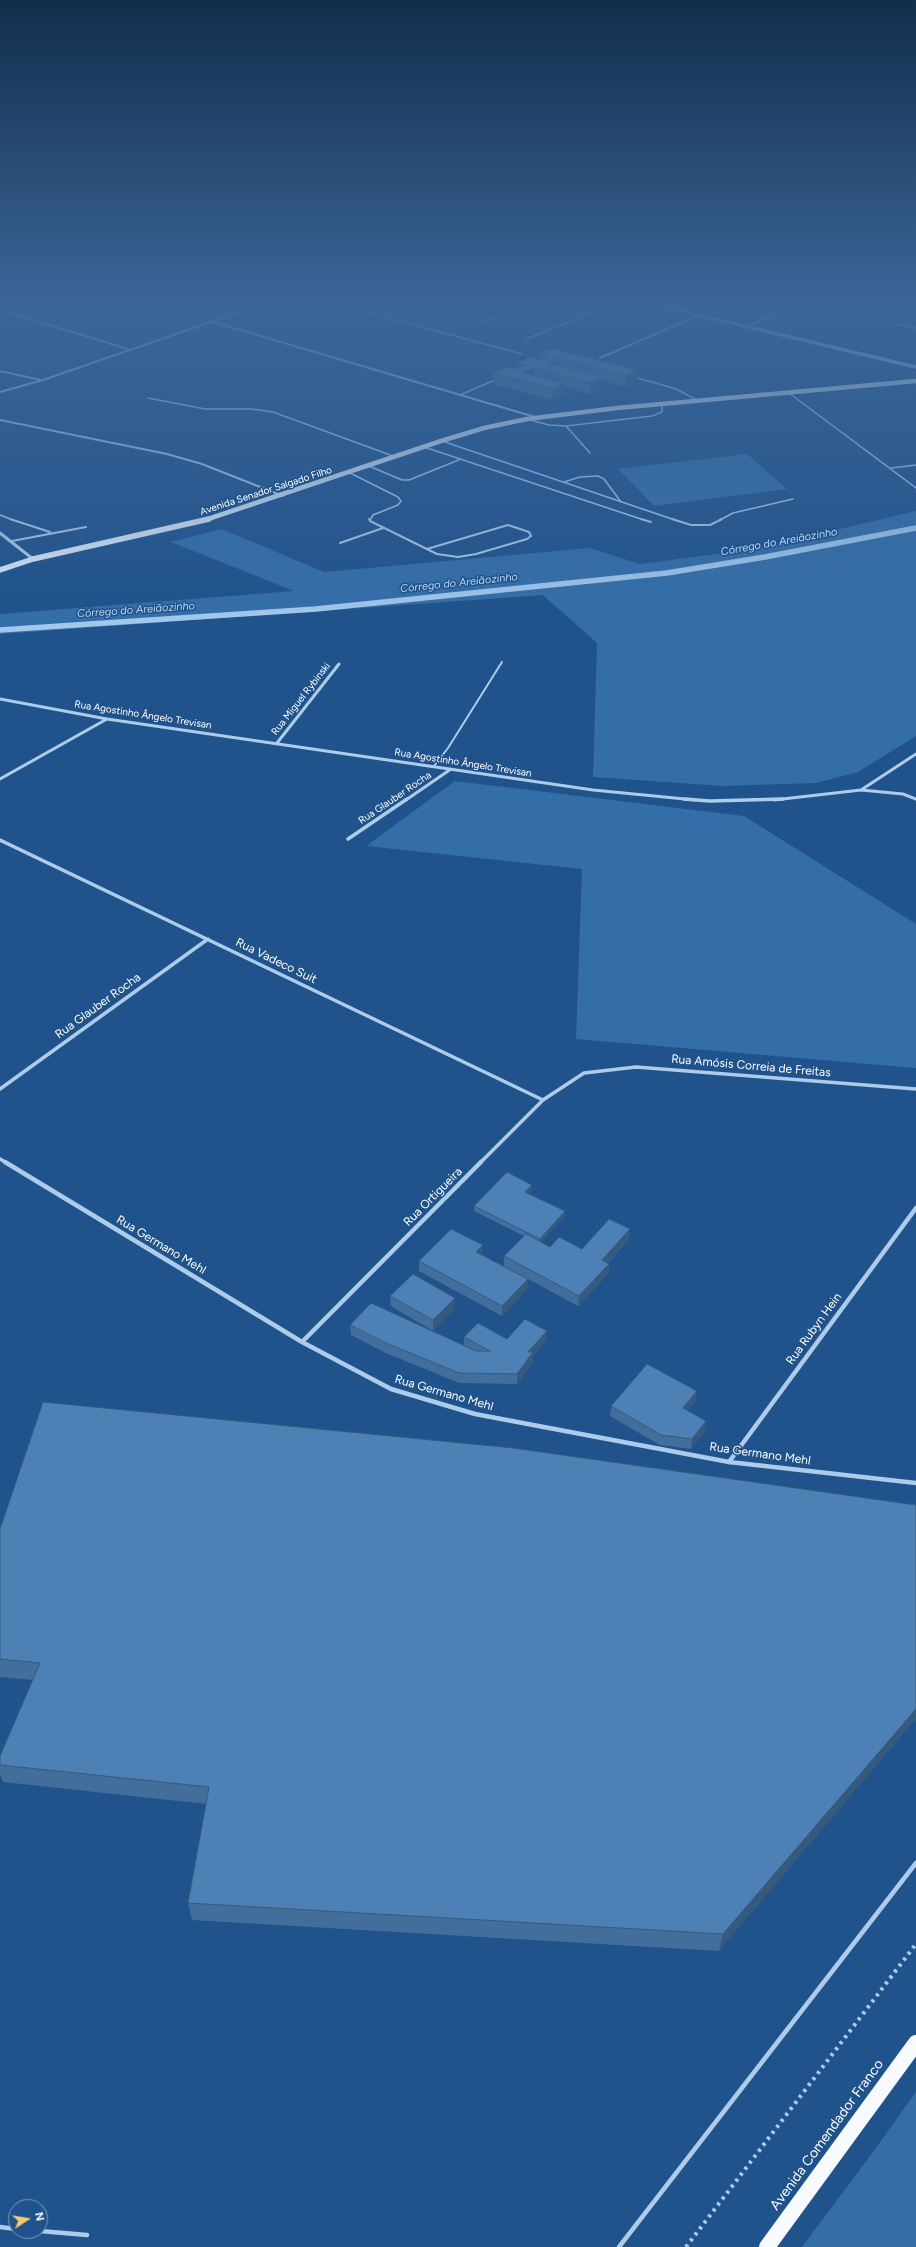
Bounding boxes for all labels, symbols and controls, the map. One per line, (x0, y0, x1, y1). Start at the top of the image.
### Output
street label: Avenida Senador Salgado Filho (198, 464, 334, 518)
water label: Córrego do Areiãozinho (720, 525, 838, 559)
water label: Córrego do Areiãozinho (400, 570, 518, 596)
water label: Córrego do Areiãozinho (77, 599, 195, 621)
street label: Rua Miguel Rybinski (269, 660, 333, 738)
street label: Rua Agostinho Ângelo Trevisan (74, 698, 212, 732)
street label: Rua Agostinho Ângelo Trevisan (394, 746, 532, 780)
street label: Rua Glauber Rocha (356, 769, 434, 827)
street label: Rua Vadeco Suit (233, 935, 319, 987)
street label: Rua Glauber Rocha (52, 970, 144, 1042)
street label: Rua Amósis Correia de Freitas (671, 1052, 831, 1080)
street label: Rua Ortigueira (401, 1165, 465, 1229)
street label: Rua Germano Mehl (114, 1213, 208, 1277)
street label: Rua Rubyn Hein (783, 1290, 845, 1368)
street label: Rua Germano Mehl (393, 1372, 495, 1414)
street label: Rua Germano Mehl (708, 1440, 812, 1468)
street label: Avenida Comendador Franco (767, 2056, 887, 2214)
north arrow (8, 2199, 48, 2239)
text: N (32, 2211, 46, 2222)

